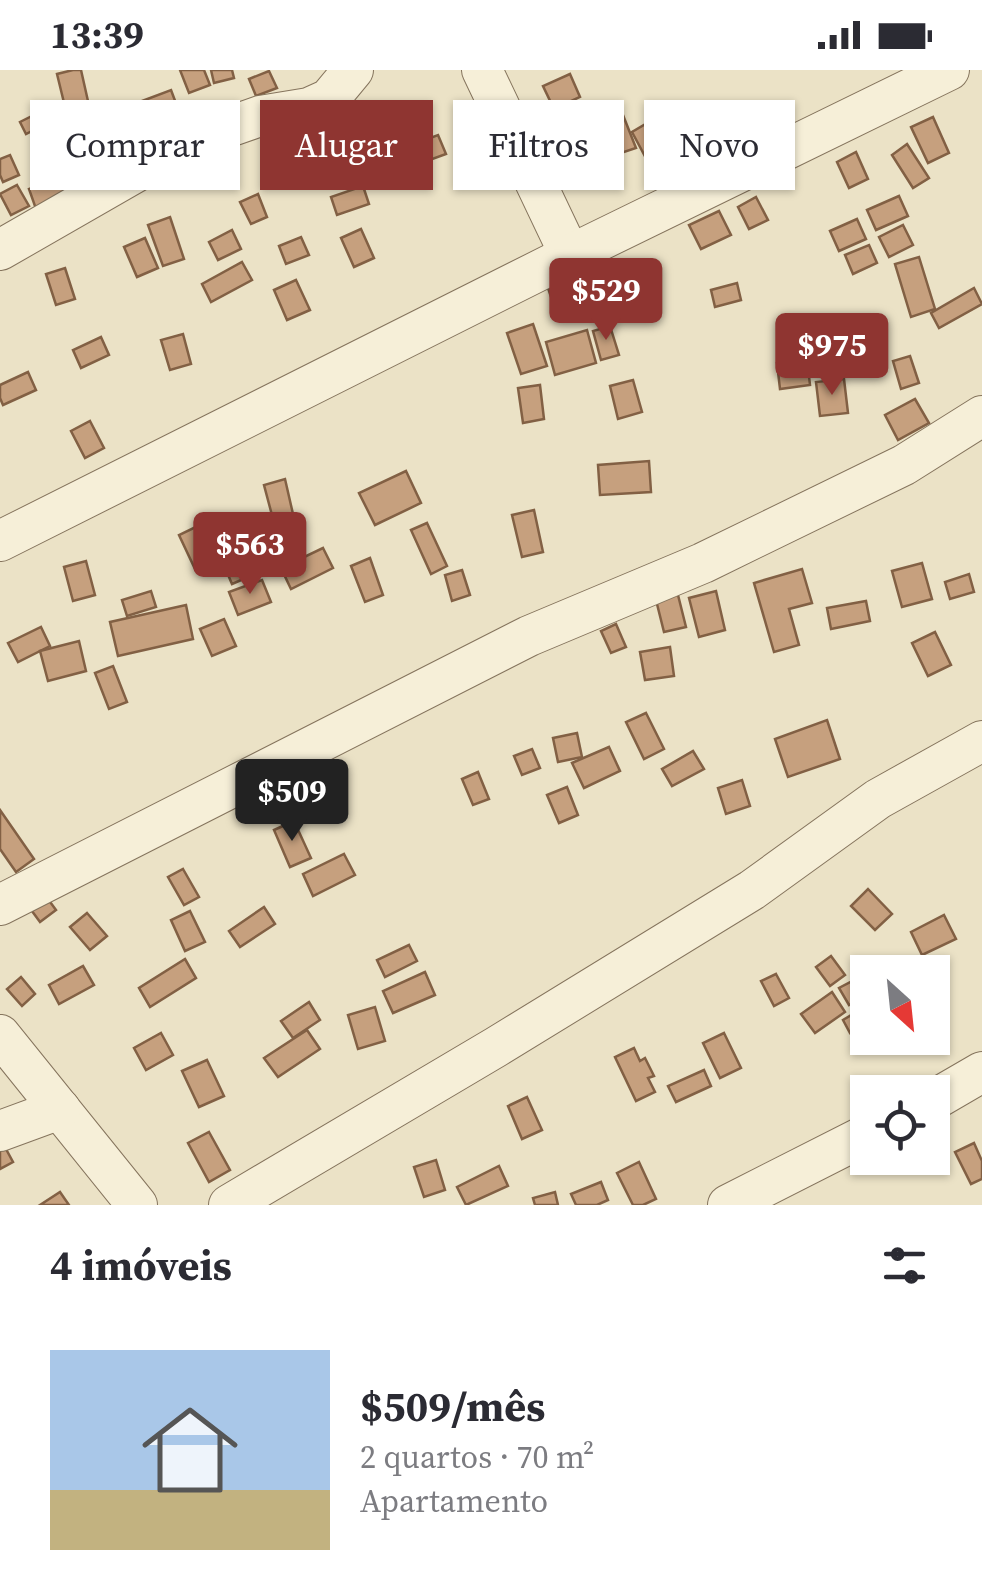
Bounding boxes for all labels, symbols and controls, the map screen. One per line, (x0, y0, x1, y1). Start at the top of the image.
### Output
text: 13:39 (50, 9, 144, 61)
chip: Comprar (30, 100, 240, 190)
chip: Alugar (260, 100, 433, 190)
chip: Filtros (453, 100, 624, 190)
chip: Novo (644, 100, 795, 190)
pin: $529 (547, 258, 665, 343)
text: $529 (571, 268, 641, 312)
pin: $975 (773, 313, 891, 398)
text: $975 (797, 323, 867, 367)
pin: $563 (191, 512, 309, 597)
text: $563 (215, 522, 285, 566)
pin: $509 (233, 759, 351, 844)
text: $509 (257, 769, 327, 813)
north arrow (850, 955, 950, 1055)
map controls (850, 955, 950, 1175)
button: locate (850, 1075, 950, 1175)
text: 4 imóveis (50, 1236, 232, 1294)
icon: filters (877, 1238, 932, 1293)
text: $509/mês (360, 1377, 545, 1435)
icon: home (130, 1390, 250, 1510)
text: 2 quartos · 70 m² (360, 1435, 594, 1479)
text: Apartamento (360, 1479, 548, 1523)

